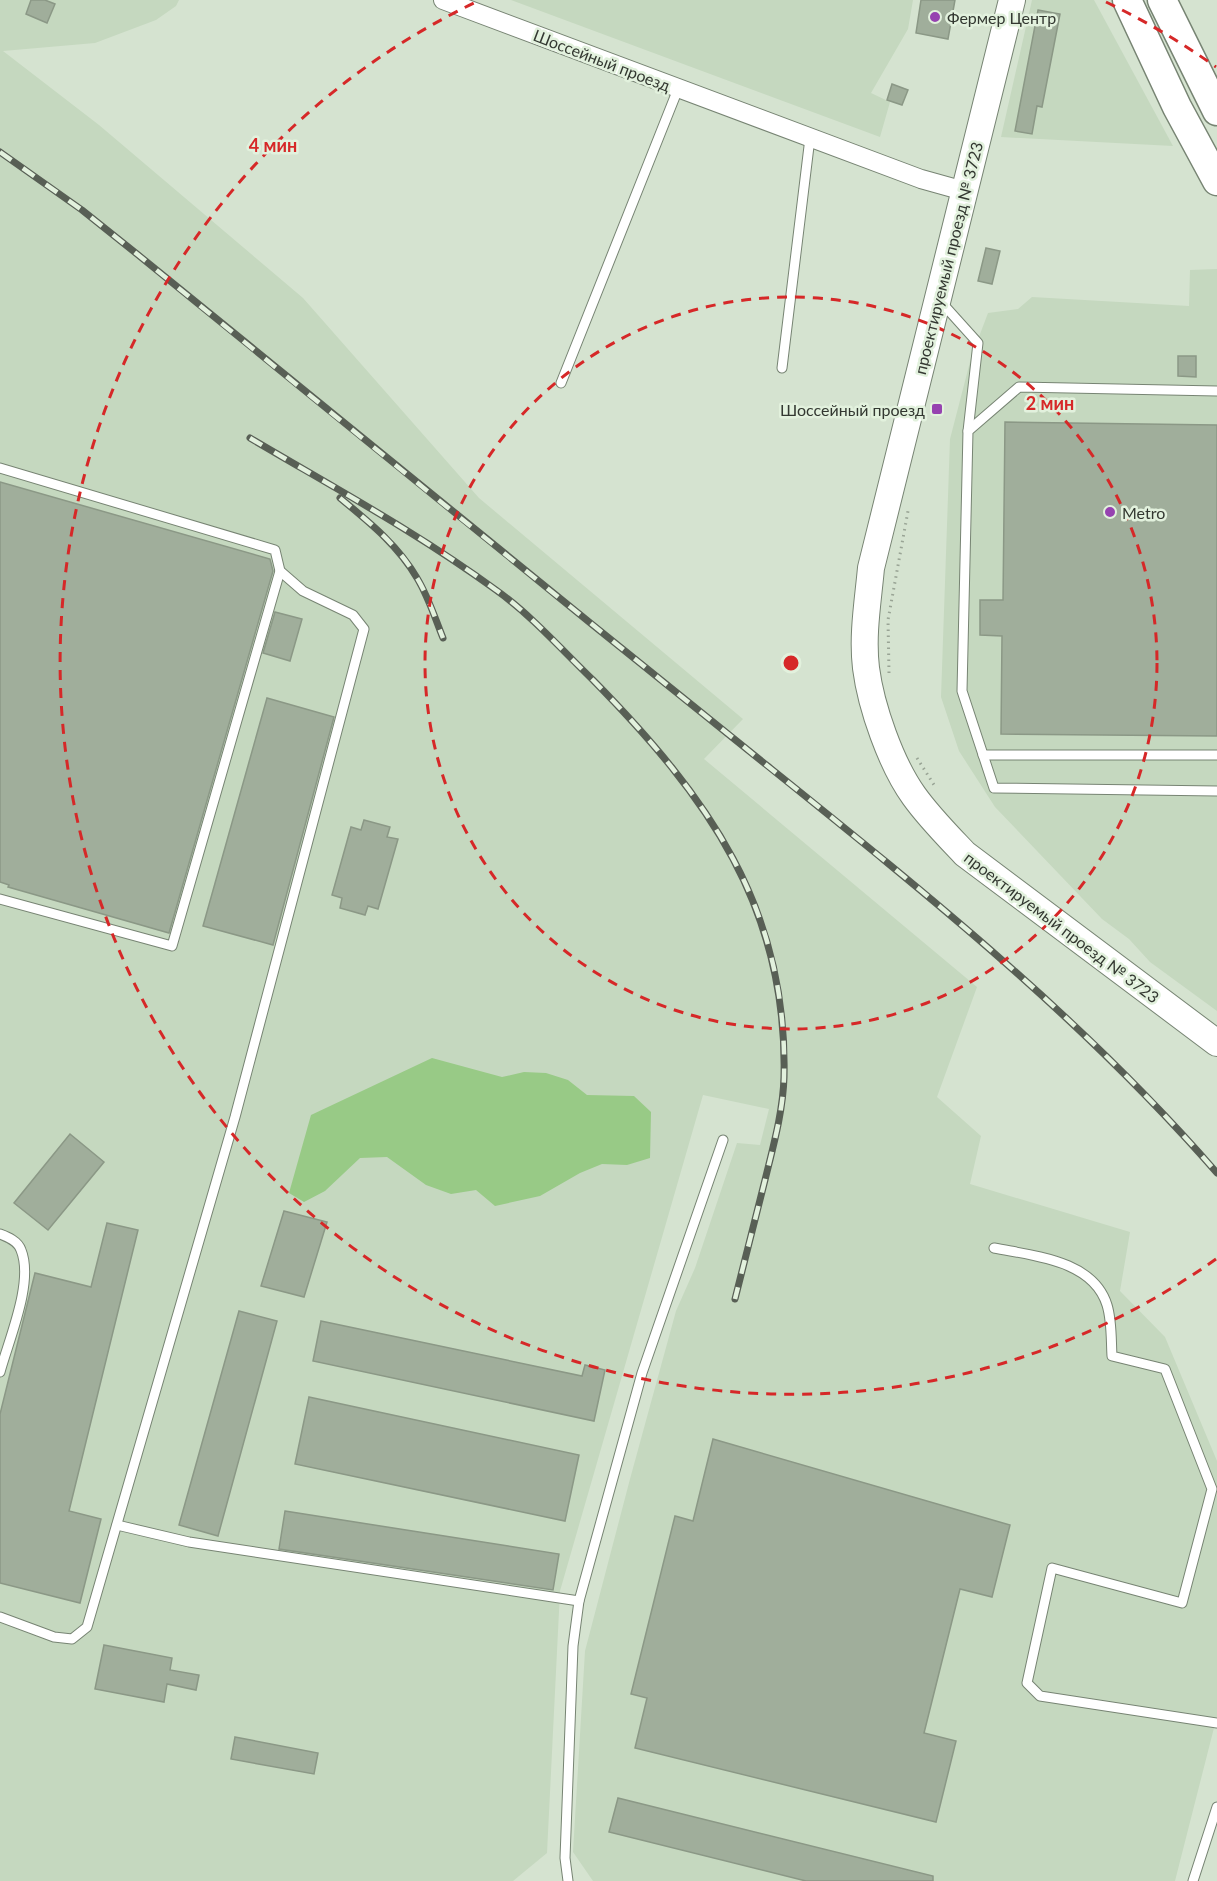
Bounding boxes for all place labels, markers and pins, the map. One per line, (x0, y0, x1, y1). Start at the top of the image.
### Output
place label: Фермер Центр (947, 8, 1056, 27)
marker: Фермер Центр (928, 10, 942, 24)
place label: Шоссейный проезд (780, 400, 925, 419)
marker: Шоссейный проезд (930, 402, 944, 416)
place label: Metro (1122, 503, 1165, 522)
marker: Metro (1103, 505, 1117, 519)
centre of rings (781, 653, 801, 673)

